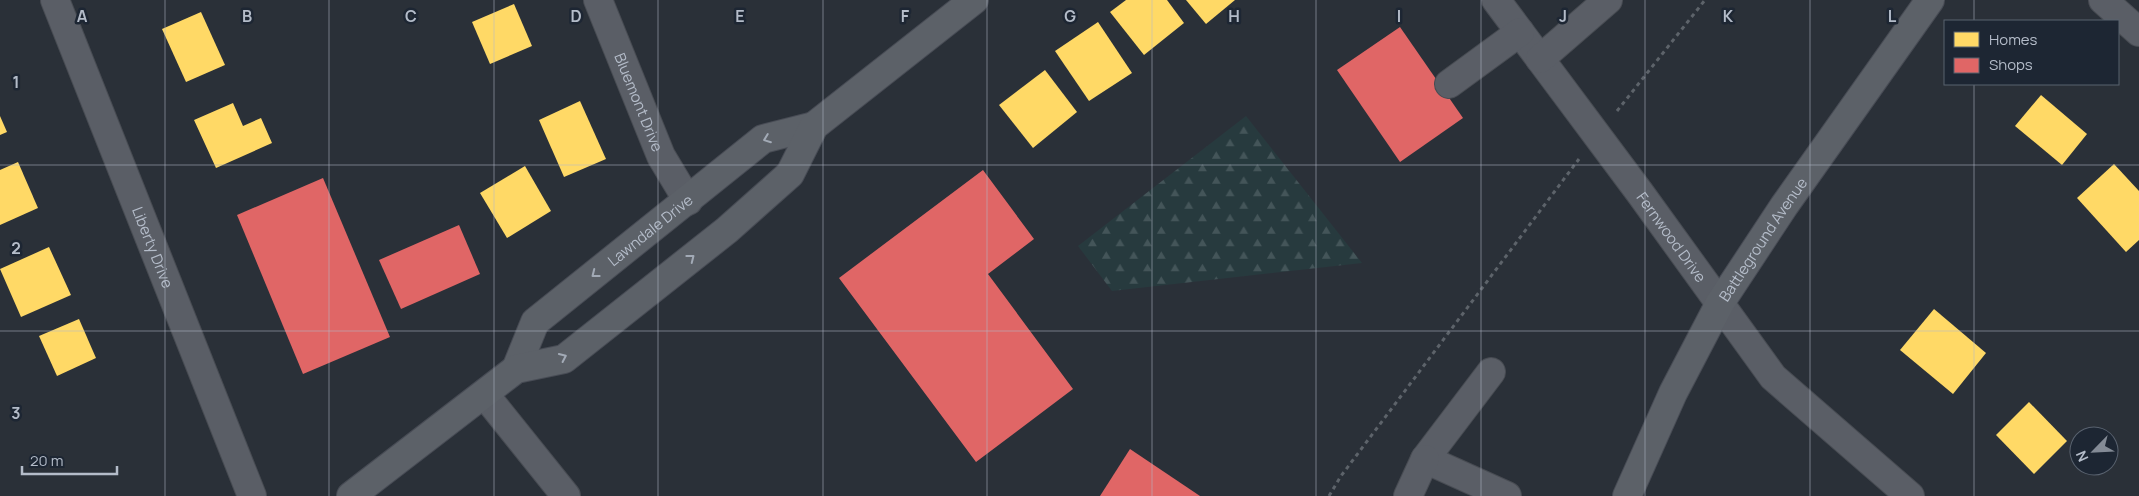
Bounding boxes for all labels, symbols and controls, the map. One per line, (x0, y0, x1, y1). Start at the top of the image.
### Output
text: A (77, 5, 88, 27)
text: B (242, 5, 252, 27)
text: C (405, 5, 417, 27)
text: D (570, 5, 582, 27)
text: E (735, 5, 745, 27)
text: F (901, 5, 910, 27)
text: G (1064, 5, 1076, 27)
text: H (1228, 5, 1240, 27)
text: I (1397, 5, 1401, 27)
text: J (1559, 5, 1567, 27)
text: K (1723, 5, 1734, 27)
text: L (1888, 5, 1897, 27)
legend (1944, 20, 2119, 85)
text: Homes (1989, 29, 2038, 50)
street label: Bluemont Drive (610, 49, 669, 155)
text: Shops (1989, 54, 2033, 75)
text: 1 (12, 71, 20, 93)
one-way arrow (763, 133, 772, 143)
street label: Battleground Avenue (1714, 173, 1812, 305)
street label: Fernwood Drive (1632, 188, 1712, 286)
street label: Lawndale Drive (603, 189, 697, 270)
street label: Liberty Drive (128, 203, 179, 291)
text: 2 (11, 237, 21, 259)
one-way arrow (685, 256, 694, 264)
one-way arrow (592, 269, 601, 277)
one-way arrow (558, 353, 567, 363)
text: 3 (11, 402, 21, 424)
north arrow (2069, 426, 2119, 476)
scale bar (22, 444, 118, 476)
text: N (2071, 448, 2092, 465)
text: 20 m (30, 450, 63, 471)

